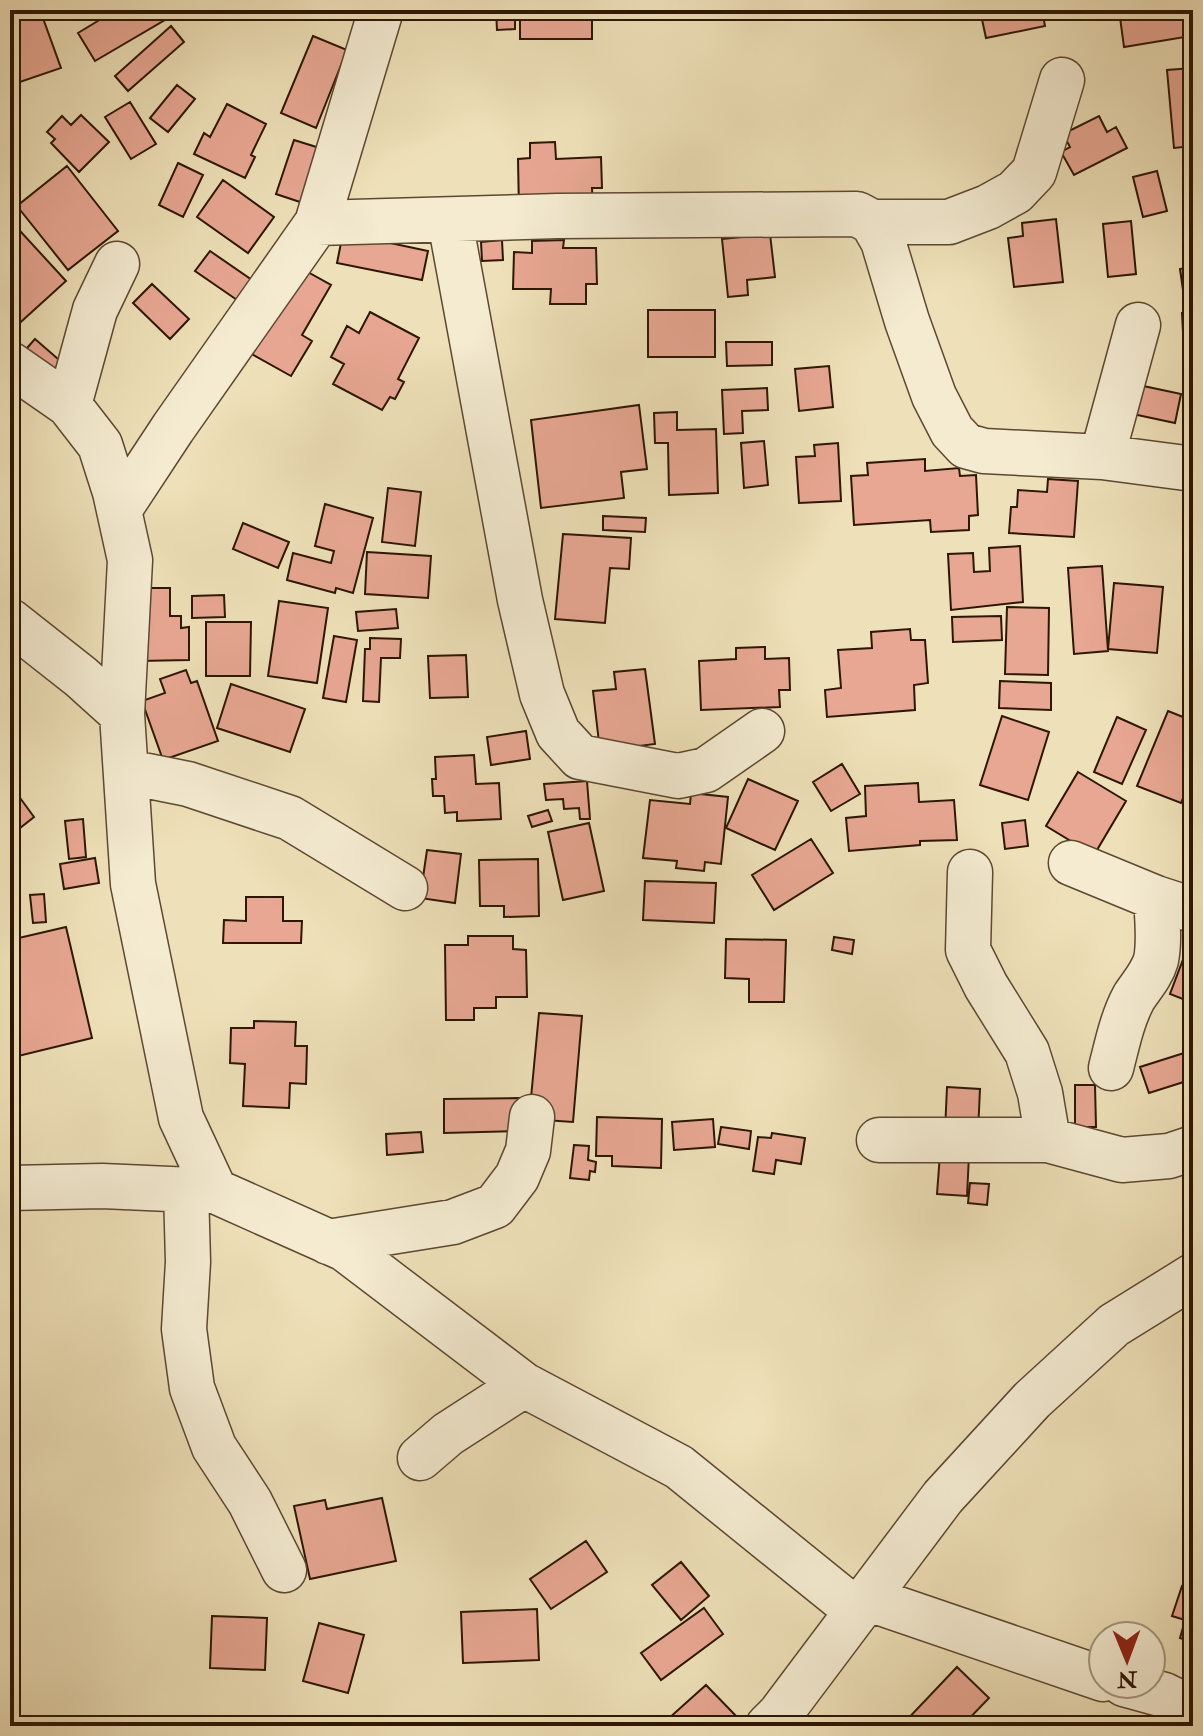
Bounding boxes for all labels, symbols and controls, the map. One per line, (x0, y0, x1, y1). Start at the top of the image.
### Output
north arrow (1087, 1620, 1167, 1700)
text: N (1117, 1665, 1138, 1693)

